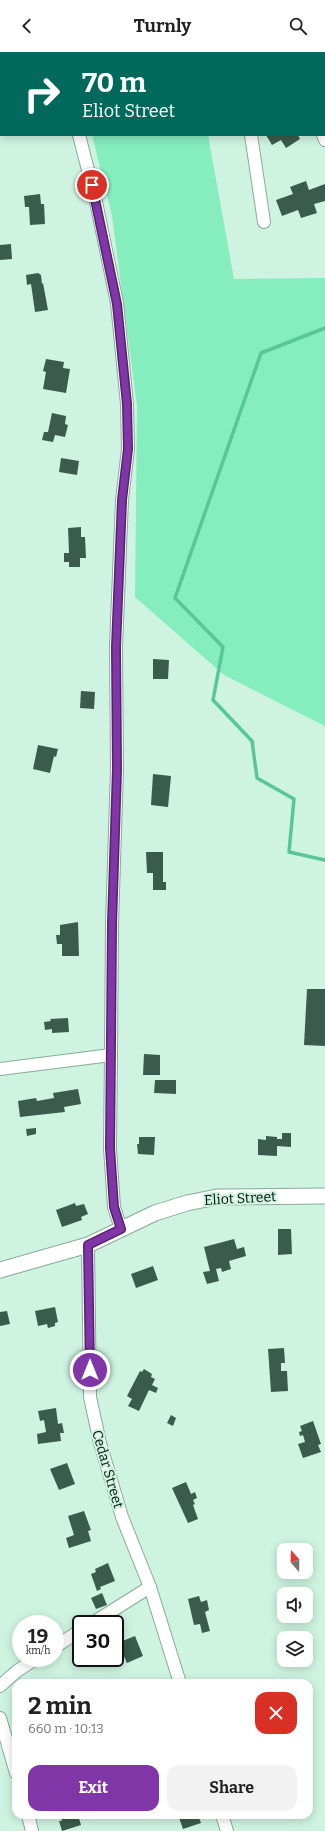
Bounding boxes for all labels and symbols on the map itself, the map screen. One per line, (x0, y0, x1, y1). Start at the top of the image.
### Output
pin (75, 168, 109, 202)
street label: Eliot Street (203, 1188, 277, 1209)
position arrow (69, 1349, 111, 1391)
street label: Cedar Street (88, 1428, 127, 1510)
north arrow (277, 1543, 313, 1579)
speed limit sign: 30 (72, 1615, 124, 1667)

